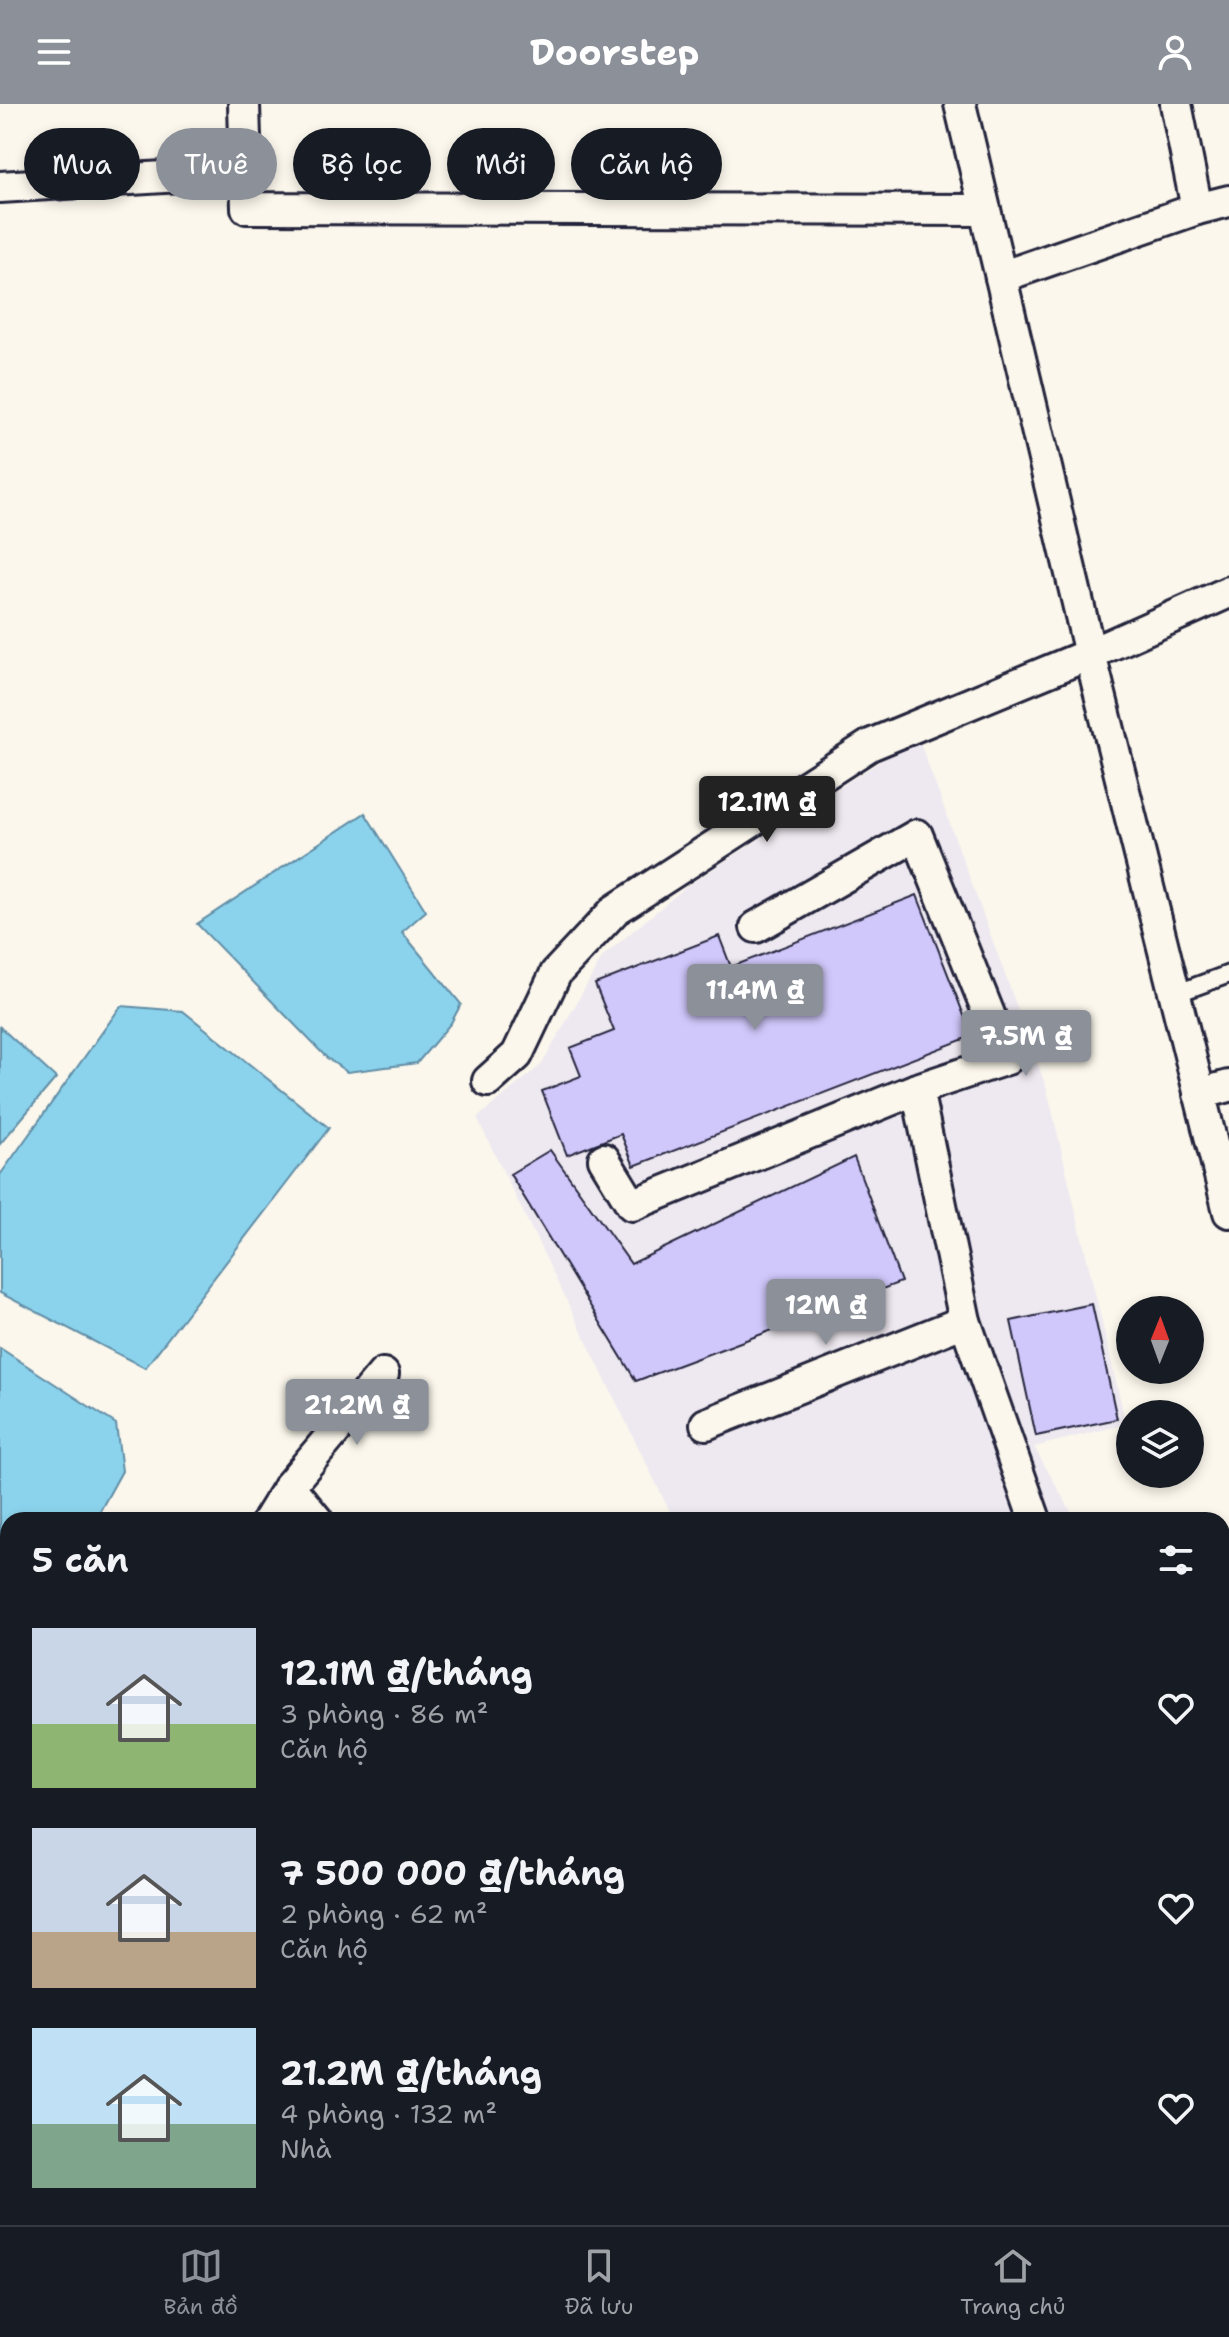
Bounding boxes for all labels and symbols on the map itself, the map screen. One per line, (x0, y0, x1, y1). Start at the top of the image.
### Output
pin: 12.1M ₫ (693, 776, 841, 844)
pin: 11.4M ₫ (681, 964, 829, 1032)
pin: 7.5M ₫ (961, 1010, 1091, 1078)
pin: 12M ₫ (770, 1279, 882, 1347)
north arrow (1116, 1296, 1204, 1384)
pin: 21.2M ₫ (283, 1379, 431, 1447)

